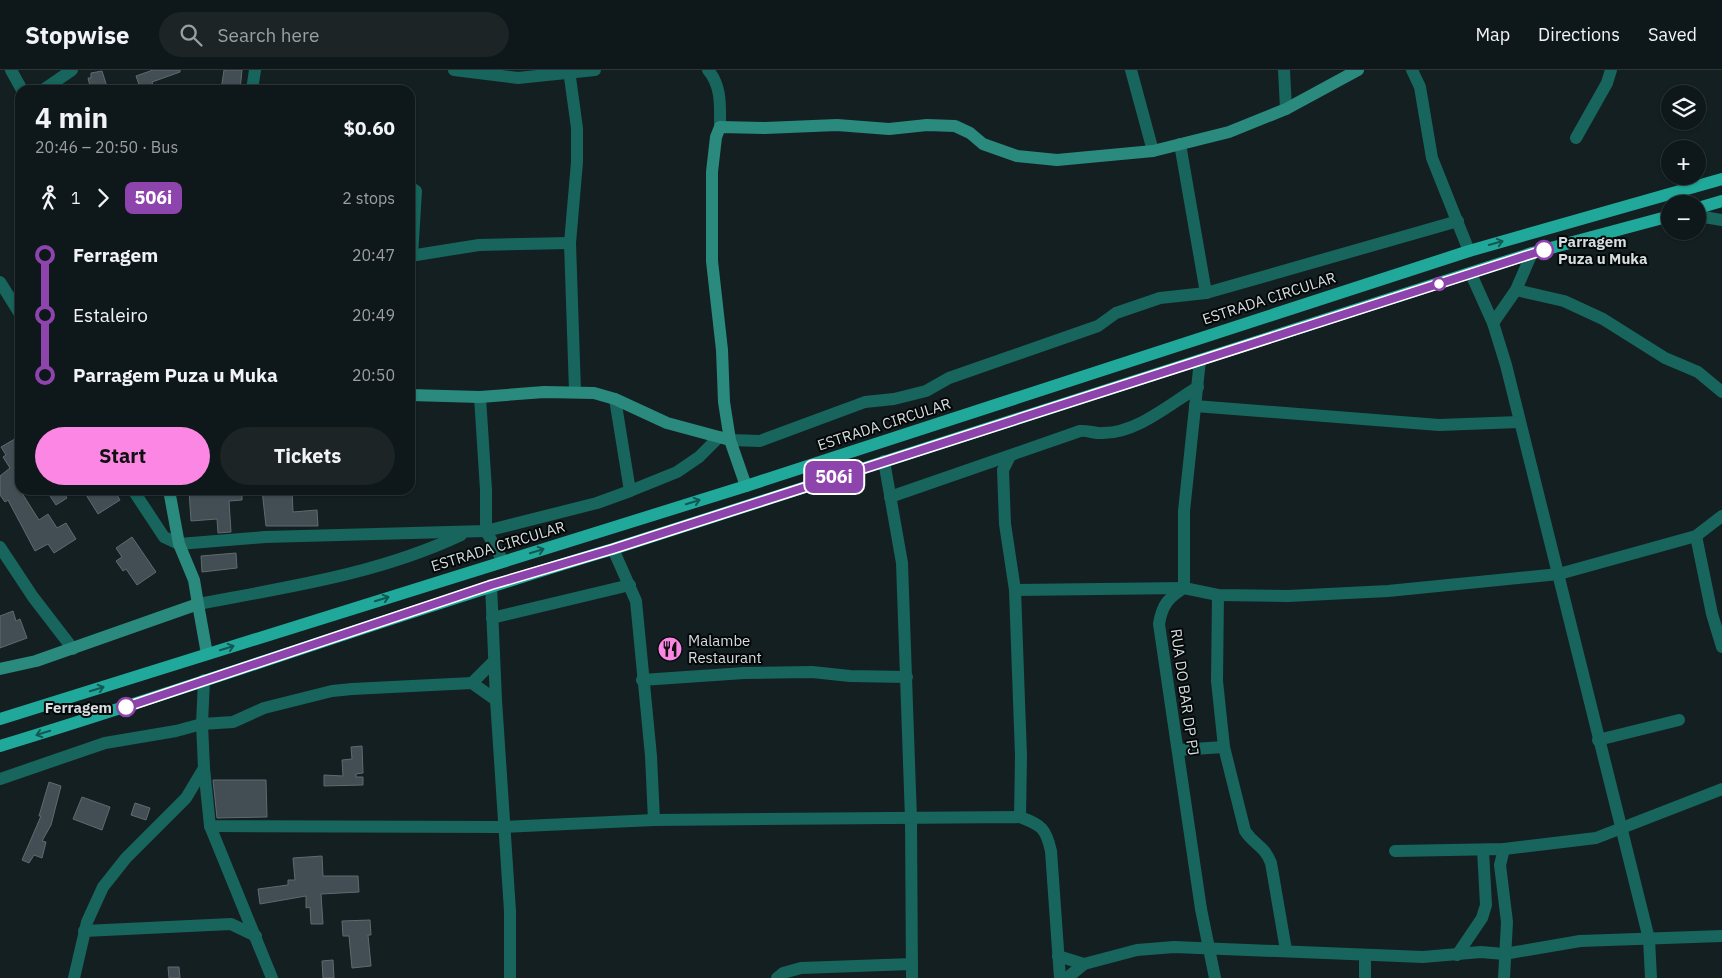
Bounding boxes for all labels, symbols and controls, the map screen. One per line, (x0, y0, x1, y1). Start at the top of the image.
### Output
search box (159, 12, 509, 57)
text: Stopwise (25, 19, 129, 51)
icon: search (177, 21, 205, 49)
text: Search here (217, 23, 319, 47)
text: Map (1475, 23, 1510, 46)
text: Directions (1538, 23, 1620, 46)
text: Saved (1648, 23, 1697, 46)
map controls (1661, 85, 1706, 240)
button: layers (1661, 85, 1706, 130)
text: 4 min (35, 99, 108, 136)
text: $0.60 (343, 116, 395, 140)
text: 20:46 – 20:50 · Bus (35, 137, 178, 157)
button: + (1661, 140, 1706, 185)
icon: walk (35, 184, 63, 212)
icon: forward (89, 184, 117, 212)
text: 506i (135, 186, 172, 209)
text: 1 (71, 188, 81, 208)
text: 2 stops (342, 188, 395, 208)
button: − (1661, 195, 1706, 240)
place label: Parragem Puza u Muka (1558, 232, 1648, 268)
one-way arrow (1487, 238, 1503, 248)
marker: Parragem Puza u Muka (1534, 240, 1554, 260)
text: Ferragem (73, 243, 158, 267)
text: 20:47 (352, 245, 395, 265)
street label: ESTRADA CIRCULAR (1200, 267, 1338, 329)
unlabelled marker (1432, 277, 1446, 291)
text: Estaleiro (73, 303, 148, 327)
text: 20:49 (352, 305, 395, 325)
text: Parragem Puza u Muka (73, 363, 278, 387)
text: 20:50 (352, 365, 395, 385)
street label: ESTRADA CIRCULAR (815, 393, 953, 455)
button: Start (35, 427, 210, 485)
button: Tickets (220, 427, 395, 485)
line badge: 506i (799, 461, 869, 493)
text: 506i (815, 465, 853, 488)
one-way arrow (684, 497, 700, 507)
street label: ESTRADA CIRCULAR (429, 517, 567, 575)
one-way arrow (529, 545, 545, 555)
one-way arrow (374, 594, 390, 604)
street label: RUA DO BAR DP PJ (1167, 627, 1203, 757)
place label: Malambe Restaurant (688, 631, 762, 667)
restaurant icon: Malambe Restaurant (657, 636, 683, 662)
one-way arrow (219, 643, 235, 652)
one-way arrow (88, 684, 104, 694)
marker: Ferragem (116, 697, 136, 717)
place label: Ferragem (45, 698, 112, 717)
one-way arrow (36, 729, 52, 739)

